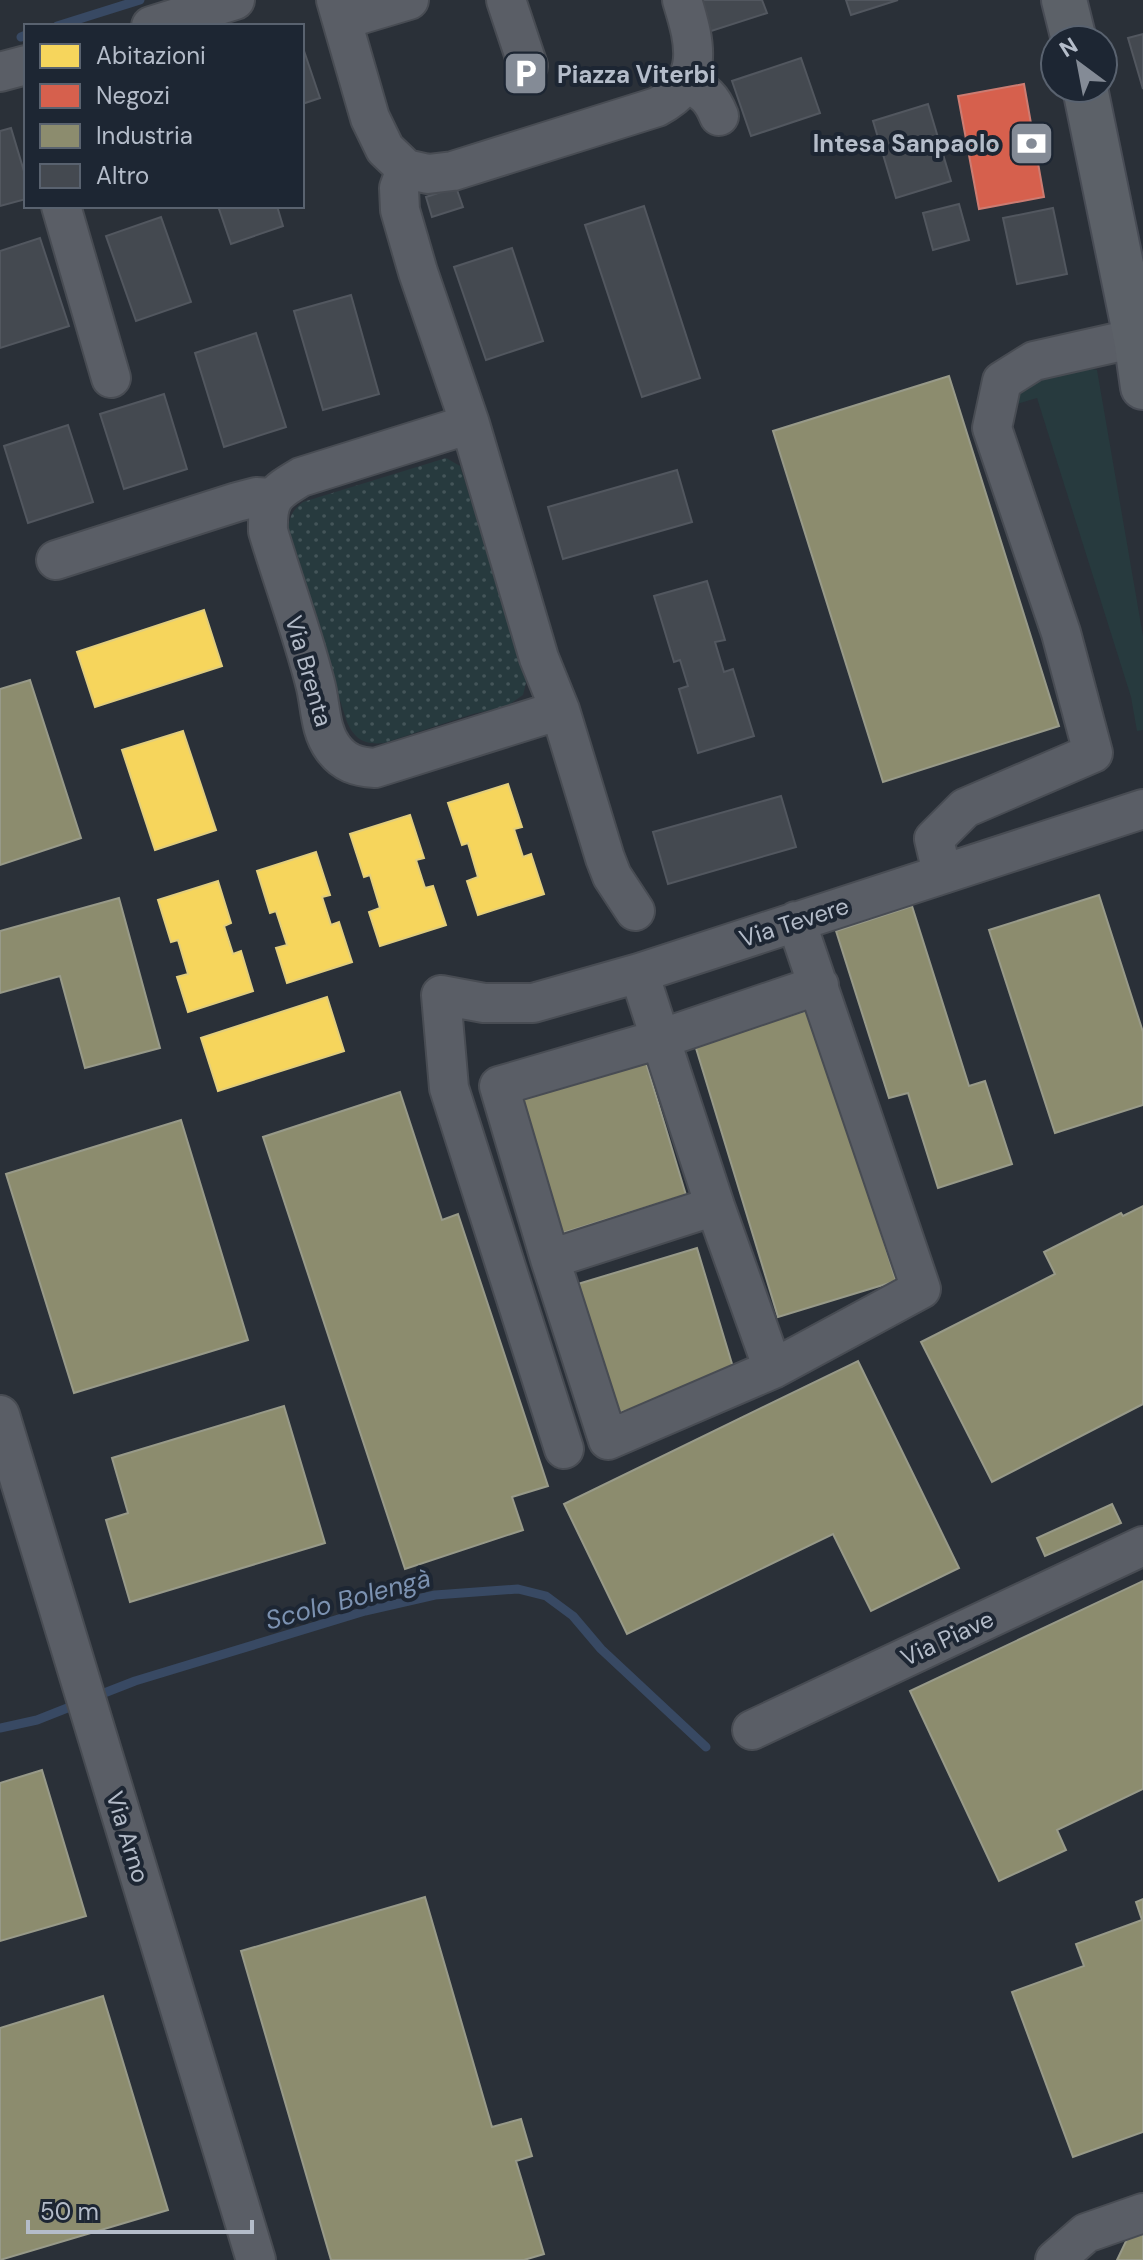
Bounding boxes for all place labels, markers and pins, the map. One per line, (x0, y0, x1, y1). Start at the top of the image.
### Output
parking icon: Piazza Viterbi (502, 50, 550, 98)
place label: Piazza Viterbi (557, 59, 716, 90)
bank icon: Intesa Sanpaolo (1007, 119, 1055, 167)
place label: Intesa Sanpaolo (813, 128, 1000, 159)

